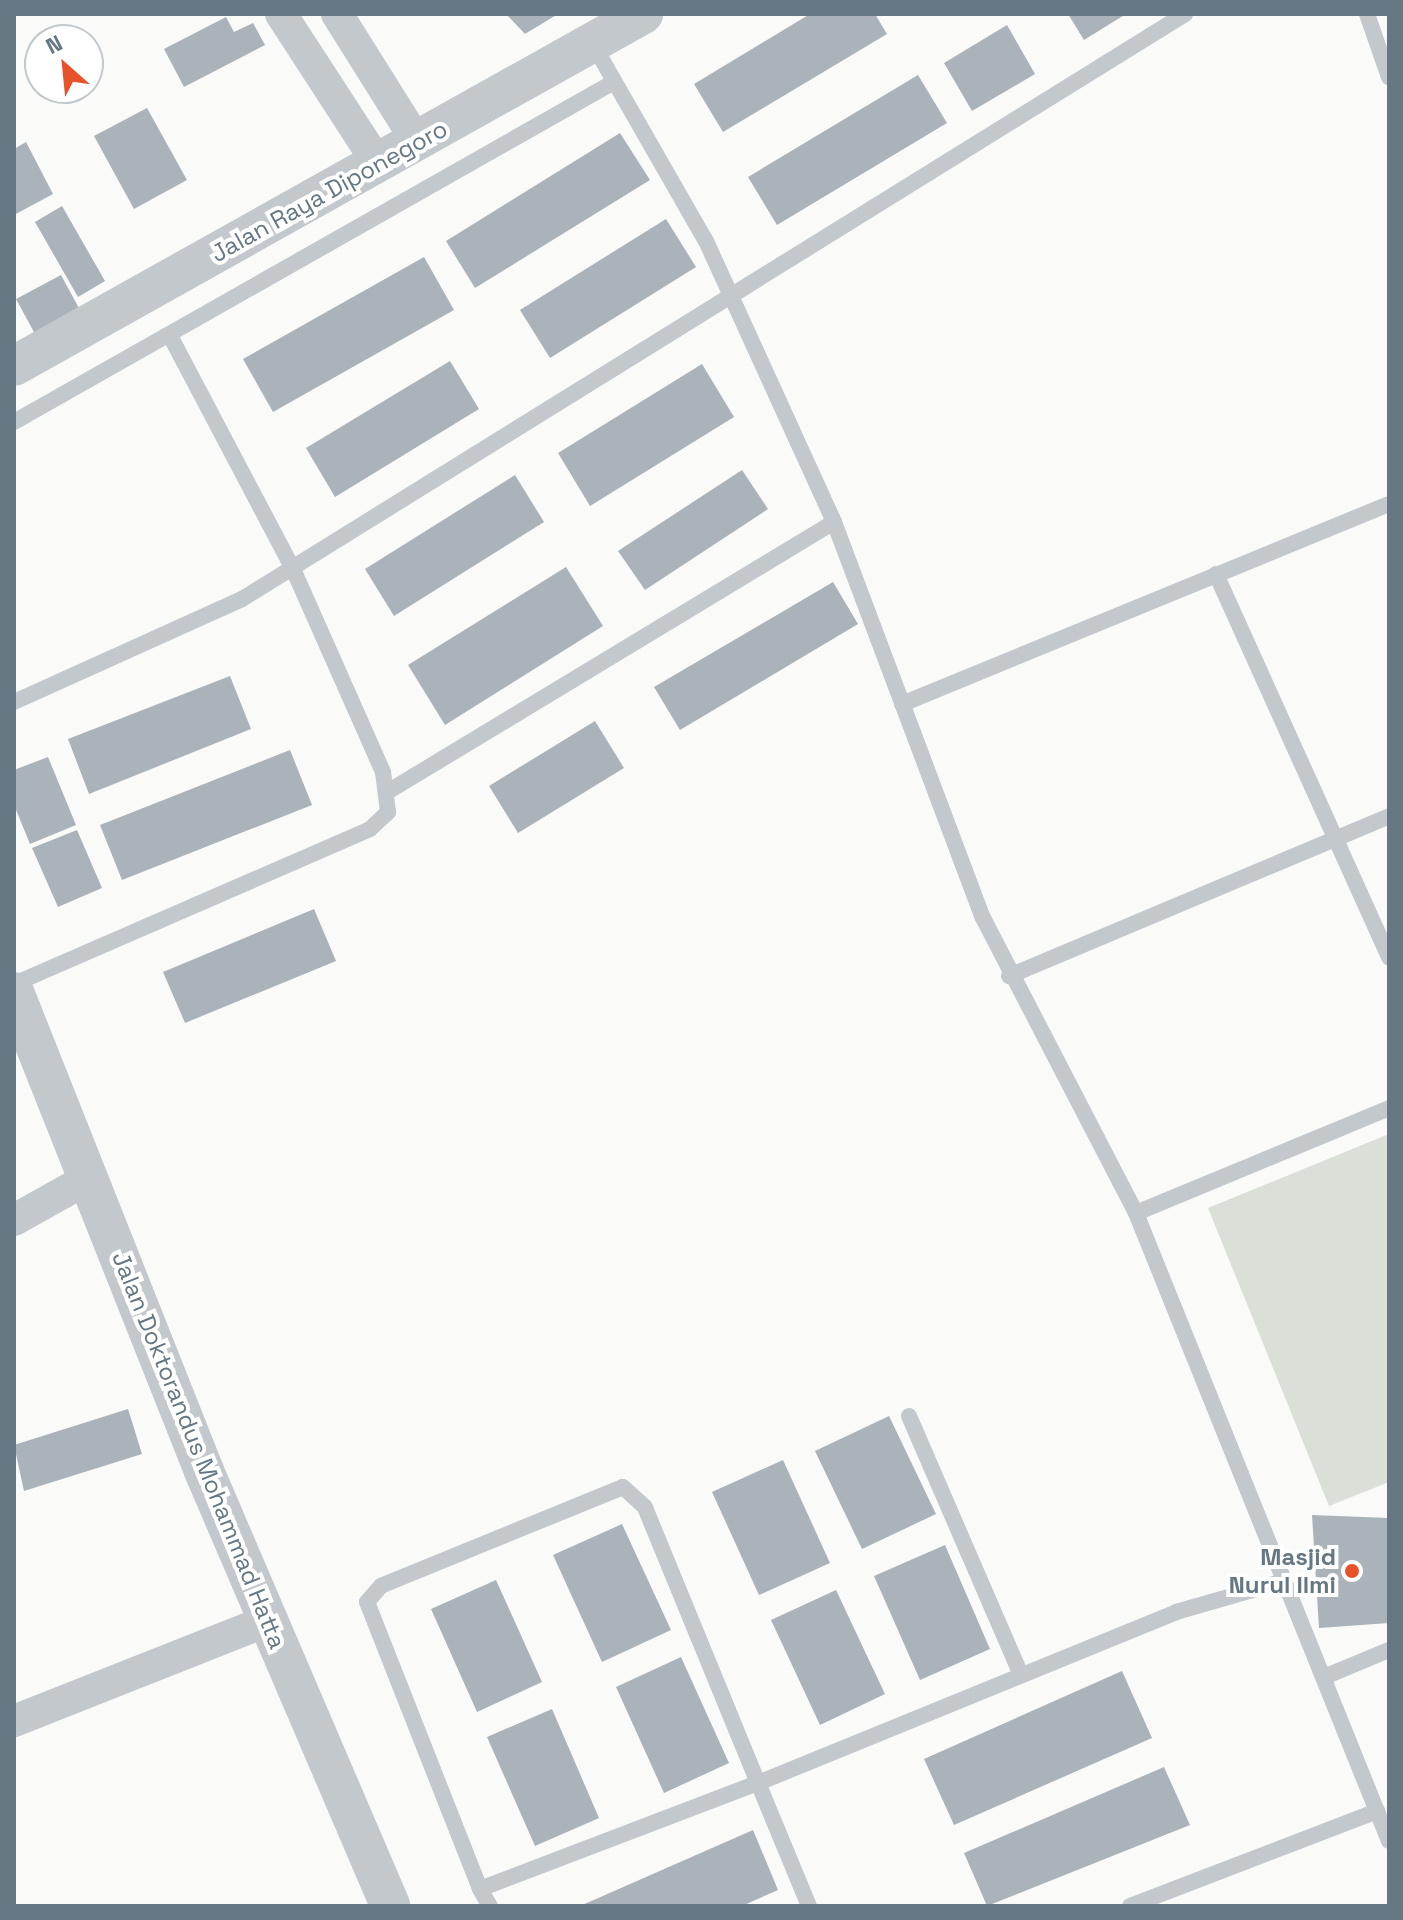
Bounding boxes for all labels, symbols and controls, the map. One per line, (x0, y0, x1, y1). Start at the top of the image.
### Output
north arrow (24, 24, 104, 104)
text: N (41, 29, 67, 60)
street label: Jalan Raya Diponegoro (206, 114, 452, 268)
street label: Jalan Doktorandus Mohammad Hatta (106, 1247, 292, 1653)
place label: Masjid Nurul Ilmi (1229, 1543, 1336, 1599)
marker: Masjid Nurul Ilmi (1343, 1562, 1361, 1580)

